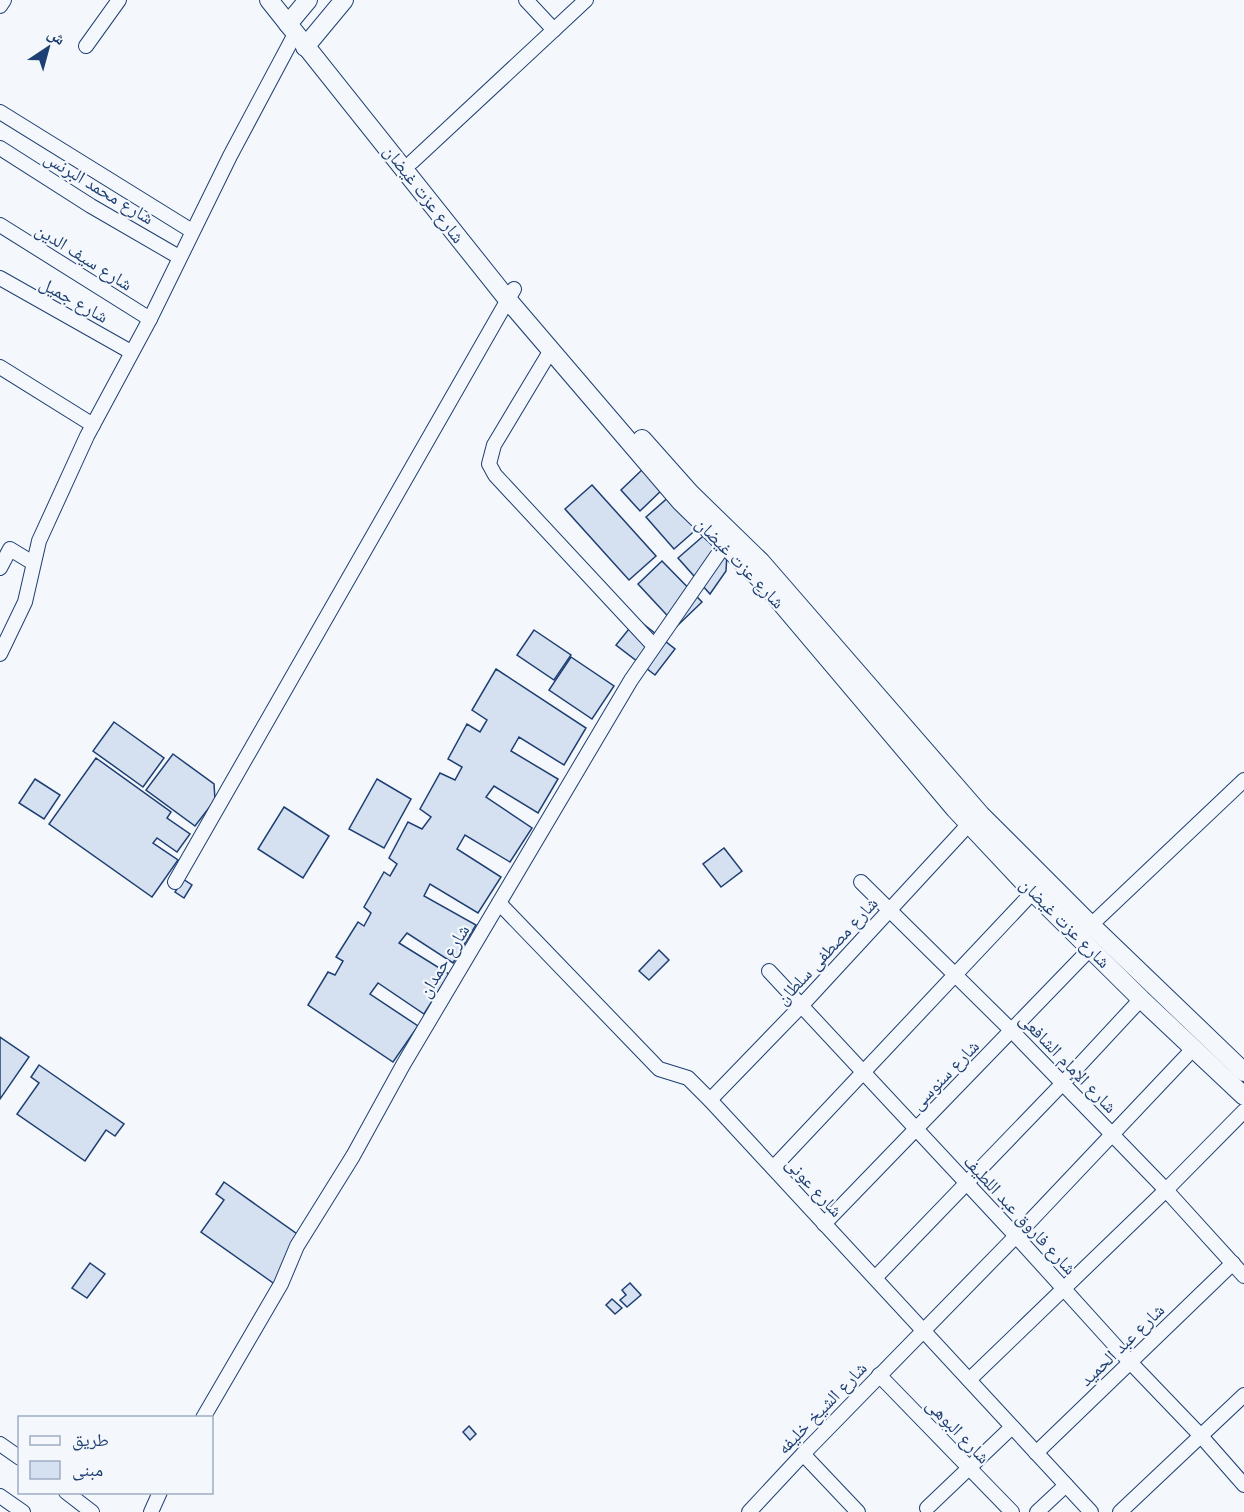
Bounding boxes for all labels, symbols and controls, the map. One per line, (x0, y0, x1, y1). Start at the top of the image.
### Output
north arrow (18, 18, 78, 78)
text: ش (44, 23, 70, 49)
street label: شارع عزت غيضان (379, 140, 470, 248)
street label: شارع محمد البرنس (40, 146, 158, 229)
street label: شارع سيف الدين (31, 218, 137, 296)
street label: شارع جميل (36, 271, 113, 328)
street label: شارع عزت غيضان (691, 512, 790, 613)
street label: شارع عزت غيضان (1015, 873, 1115, 973)
street label: شارع مصطفى سلطان (771, 892, 883, 1009)
street label: شارع حمدان (413, 920, 474, 1002)
street label: شارع الإمام الشافعى (1014, 1008, 1122, 1118)
street label: شارع سنوسى (906, 1035, 984, 1115)
street label: شارع فاروق عبد اللطيف (959, 1150, 1082, 1279)
street label: شارع عونى (781, 1152, 848, 1222)
street label: شارع عبد الحميد (1074, 1298, 1169, 1391)
street label: شارع الشيخ خليفه (772, 1357, 872, 1459)
street label: شارع البوهى (921, 1393, 995, 1468)
legend (18, 1416, 213, 1494)
text: طريق (72, 1428, 109, 1451)
text: مبنى (72, 1458, 103, 1481)

